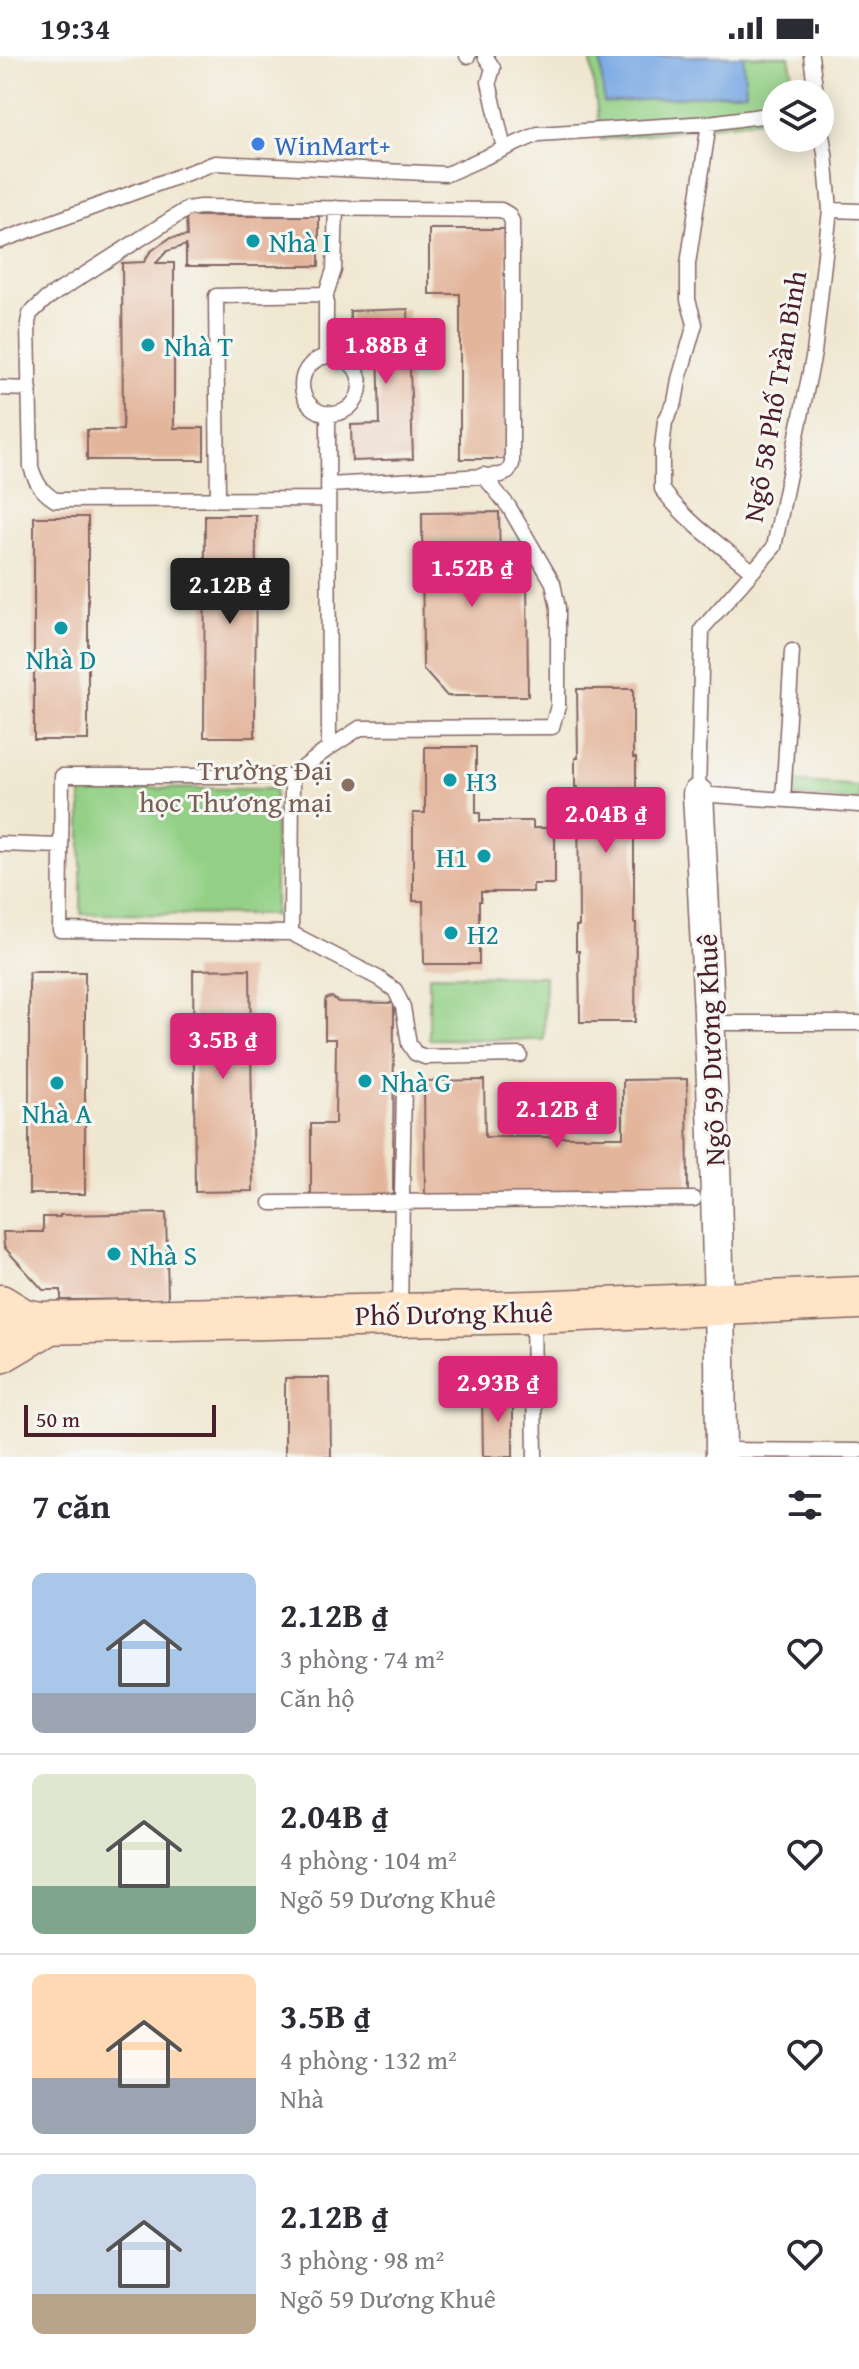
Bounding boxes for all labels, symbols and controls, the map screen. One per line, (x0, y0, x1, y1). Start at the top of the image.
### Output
text: 19:34 (40, 6, 111, 50)
map controls (762, 80, 834, 152)
button: layers (762, 80, 834, 152)
place label: WinMart+ (274, 124, 391, 165)
marker: WinMart+ (249, 135, 267, 153)
place label: Nhà I (269, 221, 331, 262)
marker: Nhà I (244, 232, 262, 250)
street label: Ngõ 58 Phố Trần Bình (732, 267, 816, 525)
pin: 1.88B ₫ (312, 318, 460, 386)
text: 1.88B ₫ (344, 324, 428, 363)
place label: Nhà T (164, 325, 233, 366)
marker: Nhà T (139, 336, 157, 354)
pin: 1.52B ₫ (398, 541, 546, 609)
text: 1.52B ₫ (430, 547, 514, 586)
pin: 2.12B ₫ (156, 558, 304, 626)
text: 2.12B ₫ (188, 564, 272, 603)
marker: Nhà D (52, 619, 70, 637)
place label: Nhà D (26, 638, 96, 679)
place label: Trường Đại học Thương mại (139, 749, 332, 822)
place label: H3 (466, 760, 498, 801)
marker: H3 (441, 771, 459, 789)
marker: Trường Đại học Thương mại (339, 776, 357, 794)
pin: 2.04B ₫ (532, 787, 680, 855)
text: 2.04B ₫ (564, 793, 648, 832)
place label: H1 (436, 836, 468, 877)
marker: H1 (475, 847, 493, 865)
place label: H2 (467, 913, 499, 954)
marker: H2 (442, 924, 460, 942)
street label: Ngõ 59 Dương Khuê (685, 933, 735, 1167)
pin: 3.5B ₫ (158, 1013, 288, 1081)
text: 3.5B ₫ (188, 1019, 258, 1058)
place label: Nhà G (381, 1061, 451, 1102)
marker: Nhà G (356, 1072, 374, 1090)
marker: Nhà A (48, 1074, 66, 1092)
pin: 2.12B ₫ (483, 1082, 631, 1150)
text: 2.12B ₫ (515, 1088, 599, 1127)
place label: Nhà A (22, 1092, 92, 1133)
place label: Nhà S (130, 1234, 197, 1275)
marker: Nhà S (105, 1245, 123, 1263)
street label: Phố Dương Khuê (355, 1291, 553, 1335)
pin: 2.93B ₫ (424, 1356, 572, 1424)
text: 2.93B ₫ (456, 1362, 540, 1401)
scale bar (24, 1401, 216, 1437)
text: 50 m (36, 1403, 80, 1435)
text: 7 căn (32, 1481, 110, 1530)
icon: filters (783, 1483, 827, 1527)
text: 2.12B ₫ (280, 1590, 389, 1639)
icon: home (96, 1605, 192, 1701)
icon: heart (783, 1631, 827, 1675)
text: 3 phòng · 74 m² (280, 1639, 444, 1678)
text: Căn hộ (280, 1678, 355, 1717)
text: 2.04B ₫ (280, 1791, 389, 1840)
icon: home (96, 1806, 192, 1902)
icon: heart (783, 1832, 827, 1876)
text: 4 phòng · 104 m² (280, 1840, 457, 1879)
text: Ngõ 59 Dương Khuê (280, 1879, 496, 1918)
text: 3.5B ₫ (280, 1991, 371, 2040)
icon: home (96, 2006, 192, 2102)
icon: heart (783, 2032, 827, 2076)
text: 4 phòng · 132 m² (280, 2040, 457, 2079)
text: Nhà (280, 2079, 324, 2118)
text: 2.12B ₫ (280, 2191, 389, 2240)
icon: home (96, 2206, 192, 2302)
icon: heart (783, 2232, 827, 2276)
text: 3 phòng · 98 m² (280, 2240, 444, 2279)
text: Ngõ 59 Dương Khuê (280, 2279, 496, 2318)

